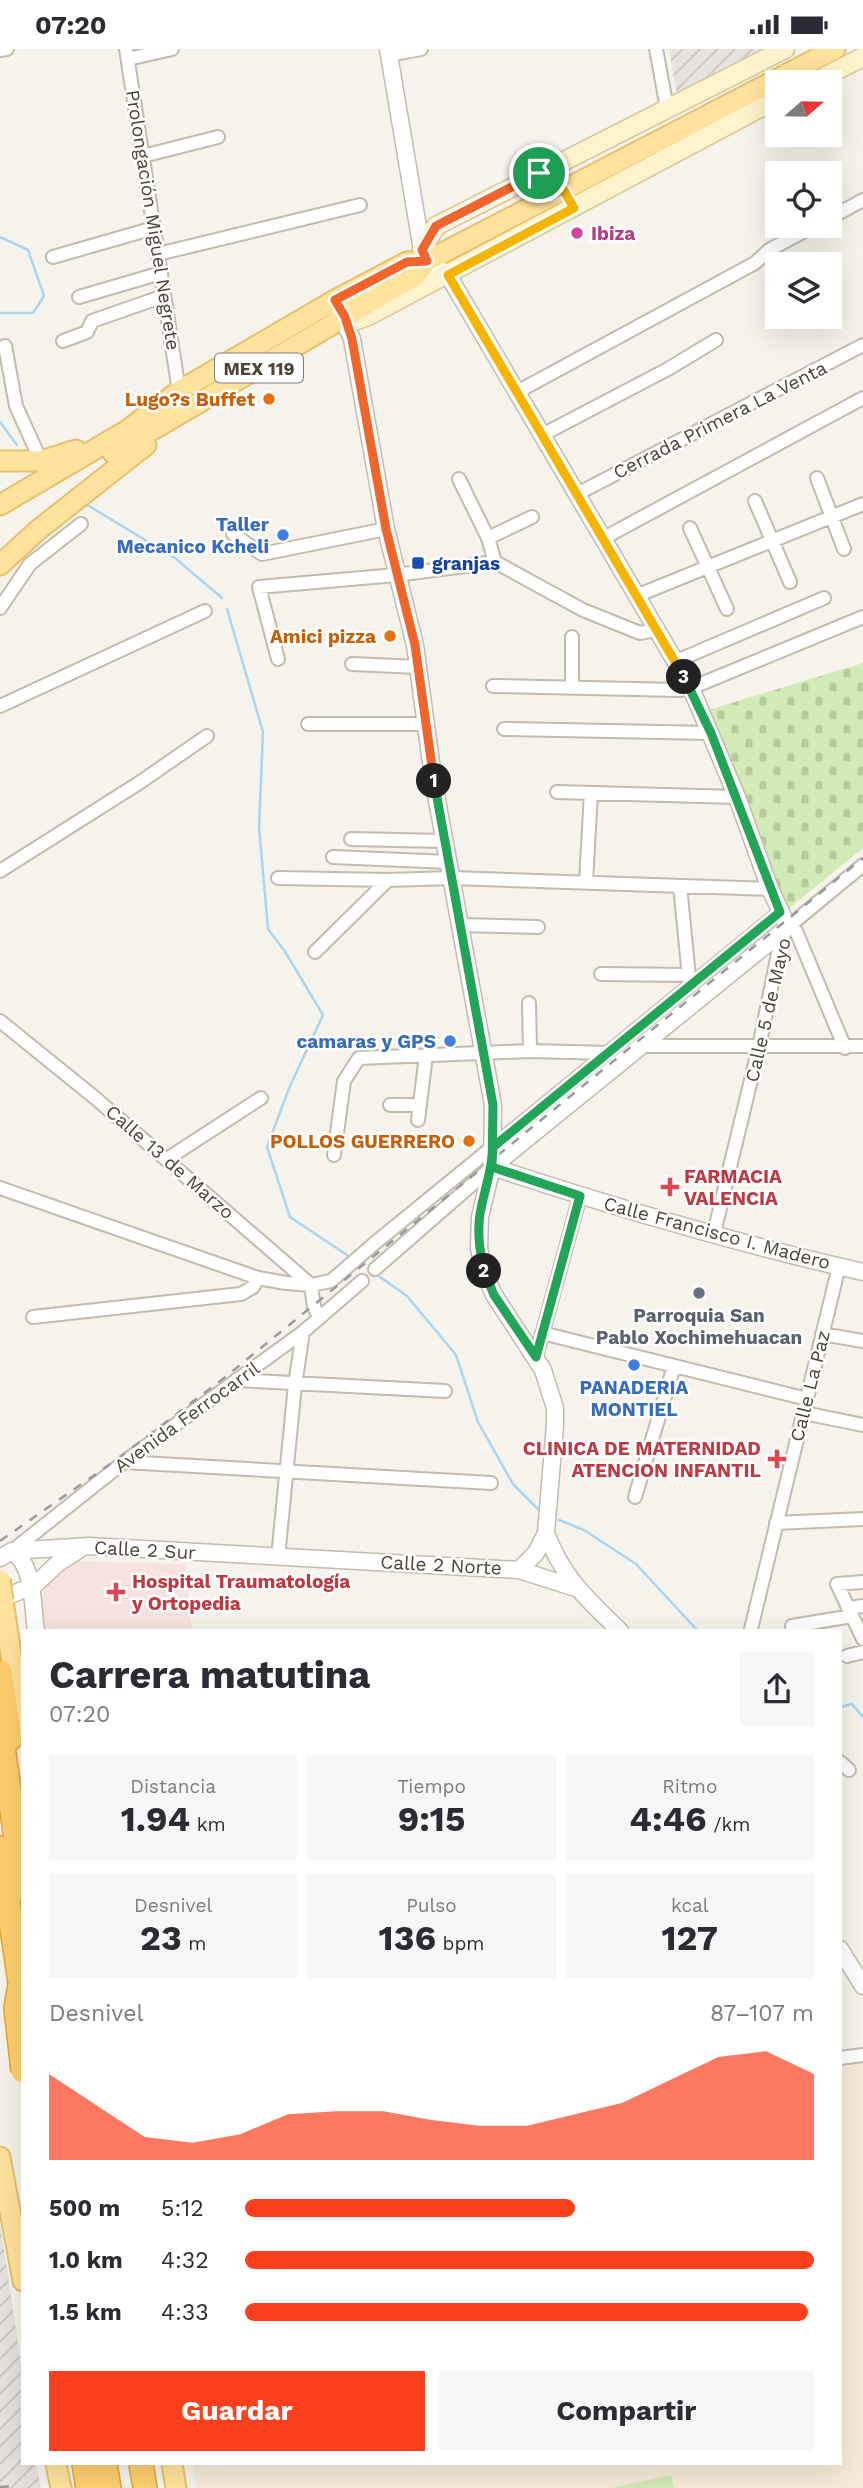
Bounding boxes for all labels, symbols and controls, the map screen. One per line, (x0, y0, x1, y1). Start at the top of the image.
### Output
text: 07:20 (35, 10, 107, 40)
north arrow (765, 70, 842, 147)
map controls (765, 70, 842, 329)
street label: Prolongación Miguel Negrete (121, 88, 185, 352)
pin (509, 143, 569, 203)
icon: arrive (520, 154, 558, 192)
button: locate (765, 161, 842, 238)
place label: Ibiza (591, 222, 635, 245)
marker: Ibiza (569, 225, 585, 241)
button: layers (765, 252, 842, 329)
road number: MEX 119 (215, 353, 303, 383)
street label: Cerrada Primera La Venta (609, 356, 831, 484)
place label: Lugo?s Buffet (125, 388, 256, 411)
marker: Lugo?s Buffet (261, 391, 277, 407)
place label: Taller Mecanico Kcheli (116, 513, 270, 558)
marker: Taller Mecanico Kcheli (275, 527, 291, 543)
place label: granjas (432, 552, 500, 575)
marker: granjas (410, 555, 426, 571)
place label: Amici pizza (270, 625, 376, 648)
marker: Amici pizza (382, 628, 398, 644)
pin: 3 (666, 659, 702, 695)
text: 3 (678, 665, 689, 688)
pin: 1 (416, 763, 452, 799)
text: 1 (429, 769, 438, 792)
street label: Calle 5 de Mayo (740, 936, 796, 1084)
place label: camaras y GPS (297, 1030, 436, 1053)
marker: camaras y GPS (442, 1033, 458, 1049)
street label: Calle 13 de Marzo (101, 1100, 239, 1224)
place label: POLLOS GUERRERO (270, 1130, 455, 1153)
marker: POLLOS GUERRERO (461, 1133, 477, 1149)
place label: FARMACIA VALENCIA (684, 1165, 782, 1210)
marker: FARMACIA VALENCIA (662, 1179, 678, 1195)
street label: Calle Francisco I. Madero (601, 1192, 833, 1274)
pin: 2 (466, 1253, 502, 1289)
text: 2 (478, 1259, 489, 1282)
marker: Parroquia San Pablo Xochimehuacan (691, 1285, 707, 1301)
place label: Parroquia San Pablo Xochimehuacan (596, 1304, 802, 1349)
street label: Calle La Paz (785, 1328, 835, 1444)
street label: Avenida Ferrocarril (110, 1356, 264, 1477)
marker: PANADERIA MONTIEL (626, 1357, 642, 1373)
place label: PANADERIA MONTIEL (580, 1376, 689, 1421)
place label: CLINICA DE MATERNIDAD ATENCION INFANTIL (523, 1437, 761, 1482)
marker: CLINICA DE MATERNIDAD ATENCION INFANTIL (767, 1449, 787, 1469)
street label: Calle 2 Sur (93, 1536, 197, 1564)
street label: Calle 2 Norte (380, 1550, 502, 1580)
place label: Hospital Traumatología y Ortopedia (131, 1570, 350, 1615)
marker: Hospital Traumatología y Ortopedia (106, 1582, 126, 1602)
button: share (740, 1652, 814, 1726)
text: Carrera matutina (49, 1653, 370, 1697)
text: 07:20 (49, 1701, 110, 1728)
text: Distancia (130, 1775, 216, 1798)
text: Tiempo (397, 1775, 466, 1798)
text: Ritmo (662, 1775, 717, 1798)
text: 1.94 (121, 1798, 190, 1840)
text: 9:15 (398, 1798, 465, 1840)
text: 4:46 (629, 1798, 707, 1840)
text: km (190, 1813, 226, 1836)
text: /km (707, 1813, 750, 1836)
text: Desnivel (134, 1894, 212, 1917)
text: Pulso (406, 1894, 457, 1917)
text: kcal (671, 1894, 709, 1917)
text: 23 (140, 1917, 182, 1959)
text: 136 (379, 1917, 436, 1959)
text: 127 (662, 1917, 718, 1959)
text: m (182, 1932, 206, 1955)
text: bpm (436, 1932, 484, 1955)
text: Desnivel (49, 2000, 144, 2027)
text: 87–107 m (710, 2000, 814, 2027)
text: 500 m (49, 2195, 120, 2222)
text: 5:12 (161, 2195, 204, 2222)
text: 1.0 km (49, 2247, 123, 2274)
text: 4:32 (161, 2247, 209, 2274)
text: 1.5 km (49, 2299, 122, 2326)
text: 4:33 (161, 2299, 209, 2326)
button: Guardar (49, 2371, 425, 2451)
button: Compartir (439, 2371, 814, 2451)

